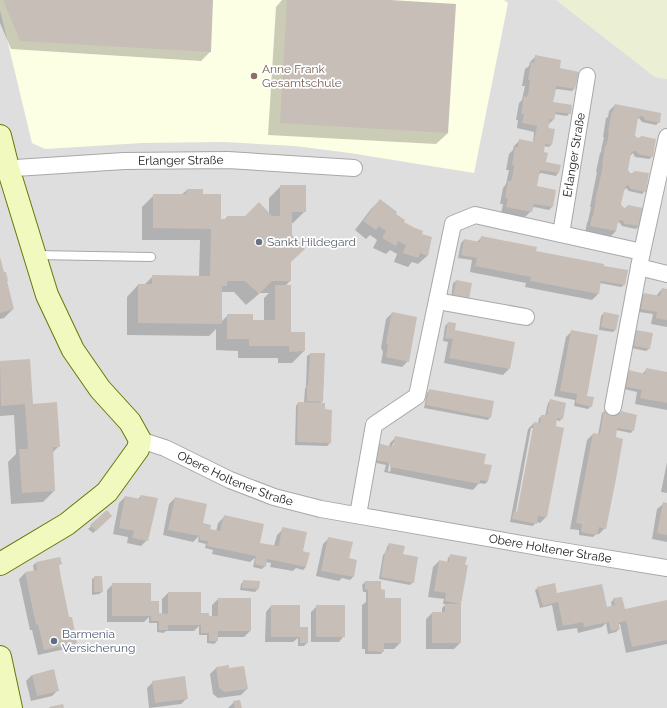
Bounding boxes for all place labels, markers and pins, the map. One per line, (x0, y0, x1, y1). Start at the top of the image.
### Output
place label: Anne Frank Gesamtschule (262, 62, 342, 90)
marker: Anne Frank Gesamtschule (249, 71, 259, 81)
place label: Sankt Hildegard (267, 235, 356, 249)
marker: Sankt Hildegard (254, 237, 264, 247)
place label: Barmenia Versicherung (62, 627, 135, 655)
marker: Barmenia Versicherung (49, 636, 59, 646)

